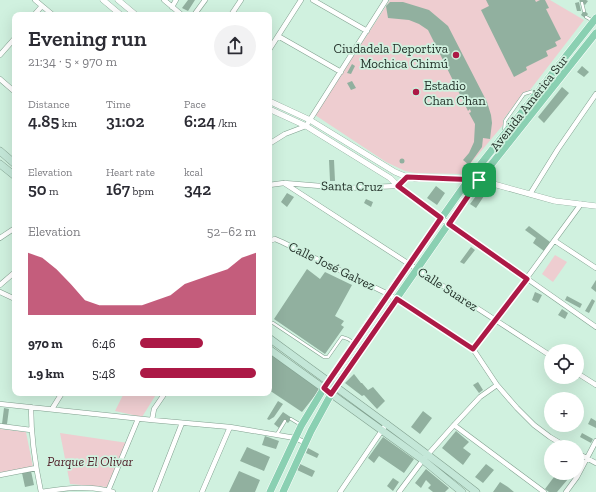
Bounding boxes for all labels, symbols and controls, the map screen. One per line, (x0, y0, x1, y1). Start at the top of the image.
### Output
text: Evening run (28, 25, 147, 52)
button: share (214, 25, 256, 67)
place label: Ciudadela Deportiva Mochica Chimú (334, 41, 449, 71)
marker: Ciudadela Deportiva Mochica Chimú (451, 50, 461, 60)
street label: Avenida América Sur (487, 52, 571, 154)
text: 21:34 · 5 × 970 m (28, 54, 117, 69)
place label: Estadio Chan Chan (424, 78, 486, 108)
marker: Estadio Chan Chan (411, 87, 421, 97)
text: Distance (28, 98, 70, 111)
text: Time (106, 98, 131, 111)
text: Pace (184, 98, 206, 111)
text: 4.85 (28, 111, 59, 131)
text: 31:02 (106, 111, 144, 131)
text: 6:24 (184, 111, 216, 131)
text: km (59, 117, 77, 130)
text: /km (216, 117, 237, 130)
pin (462, 163, 496, 197)
text: Elevation (28, 166, 72, 179)
text: Heart rate (106, 166, 155, 179)
text: kcal (184, 166, 203, 179)
icon: arrive (468, 169, 490, 191)
street label: Santa Cruz (321, 178, 383, 194)
text: 50 (28, 179, 47, 199)
text: 167 (106, 179, 130, 199)
text: 342 (184, 179, 211, 199)
text: m (47, 185, 59, 198)
text: bpm (130, 185, 154, 198)
text: Elevation (28, 224, 80, 239)
text: 52–62 m (207, 224, 256, 239)
street label: Calle José Galvez (286, 239, 378, 293)
street label: Calle Suarez (415, 264, 481, 314)
text: 970 m (28, 336, 63, 351)
text: 6:46 (92, 336, 116, 351)
map controls (544, 344, 584, 480)
button: locate (544, 344, 584, 384)
text: 1.9 km (28, 366, 64, 381)
text: 5:48 (92, 366, 116, 381)
button: + (544, 392, 584, 432)
button: − (544, 440, 584, 480)
park label: Parque El Olivar (47, 454, 134, 469)

